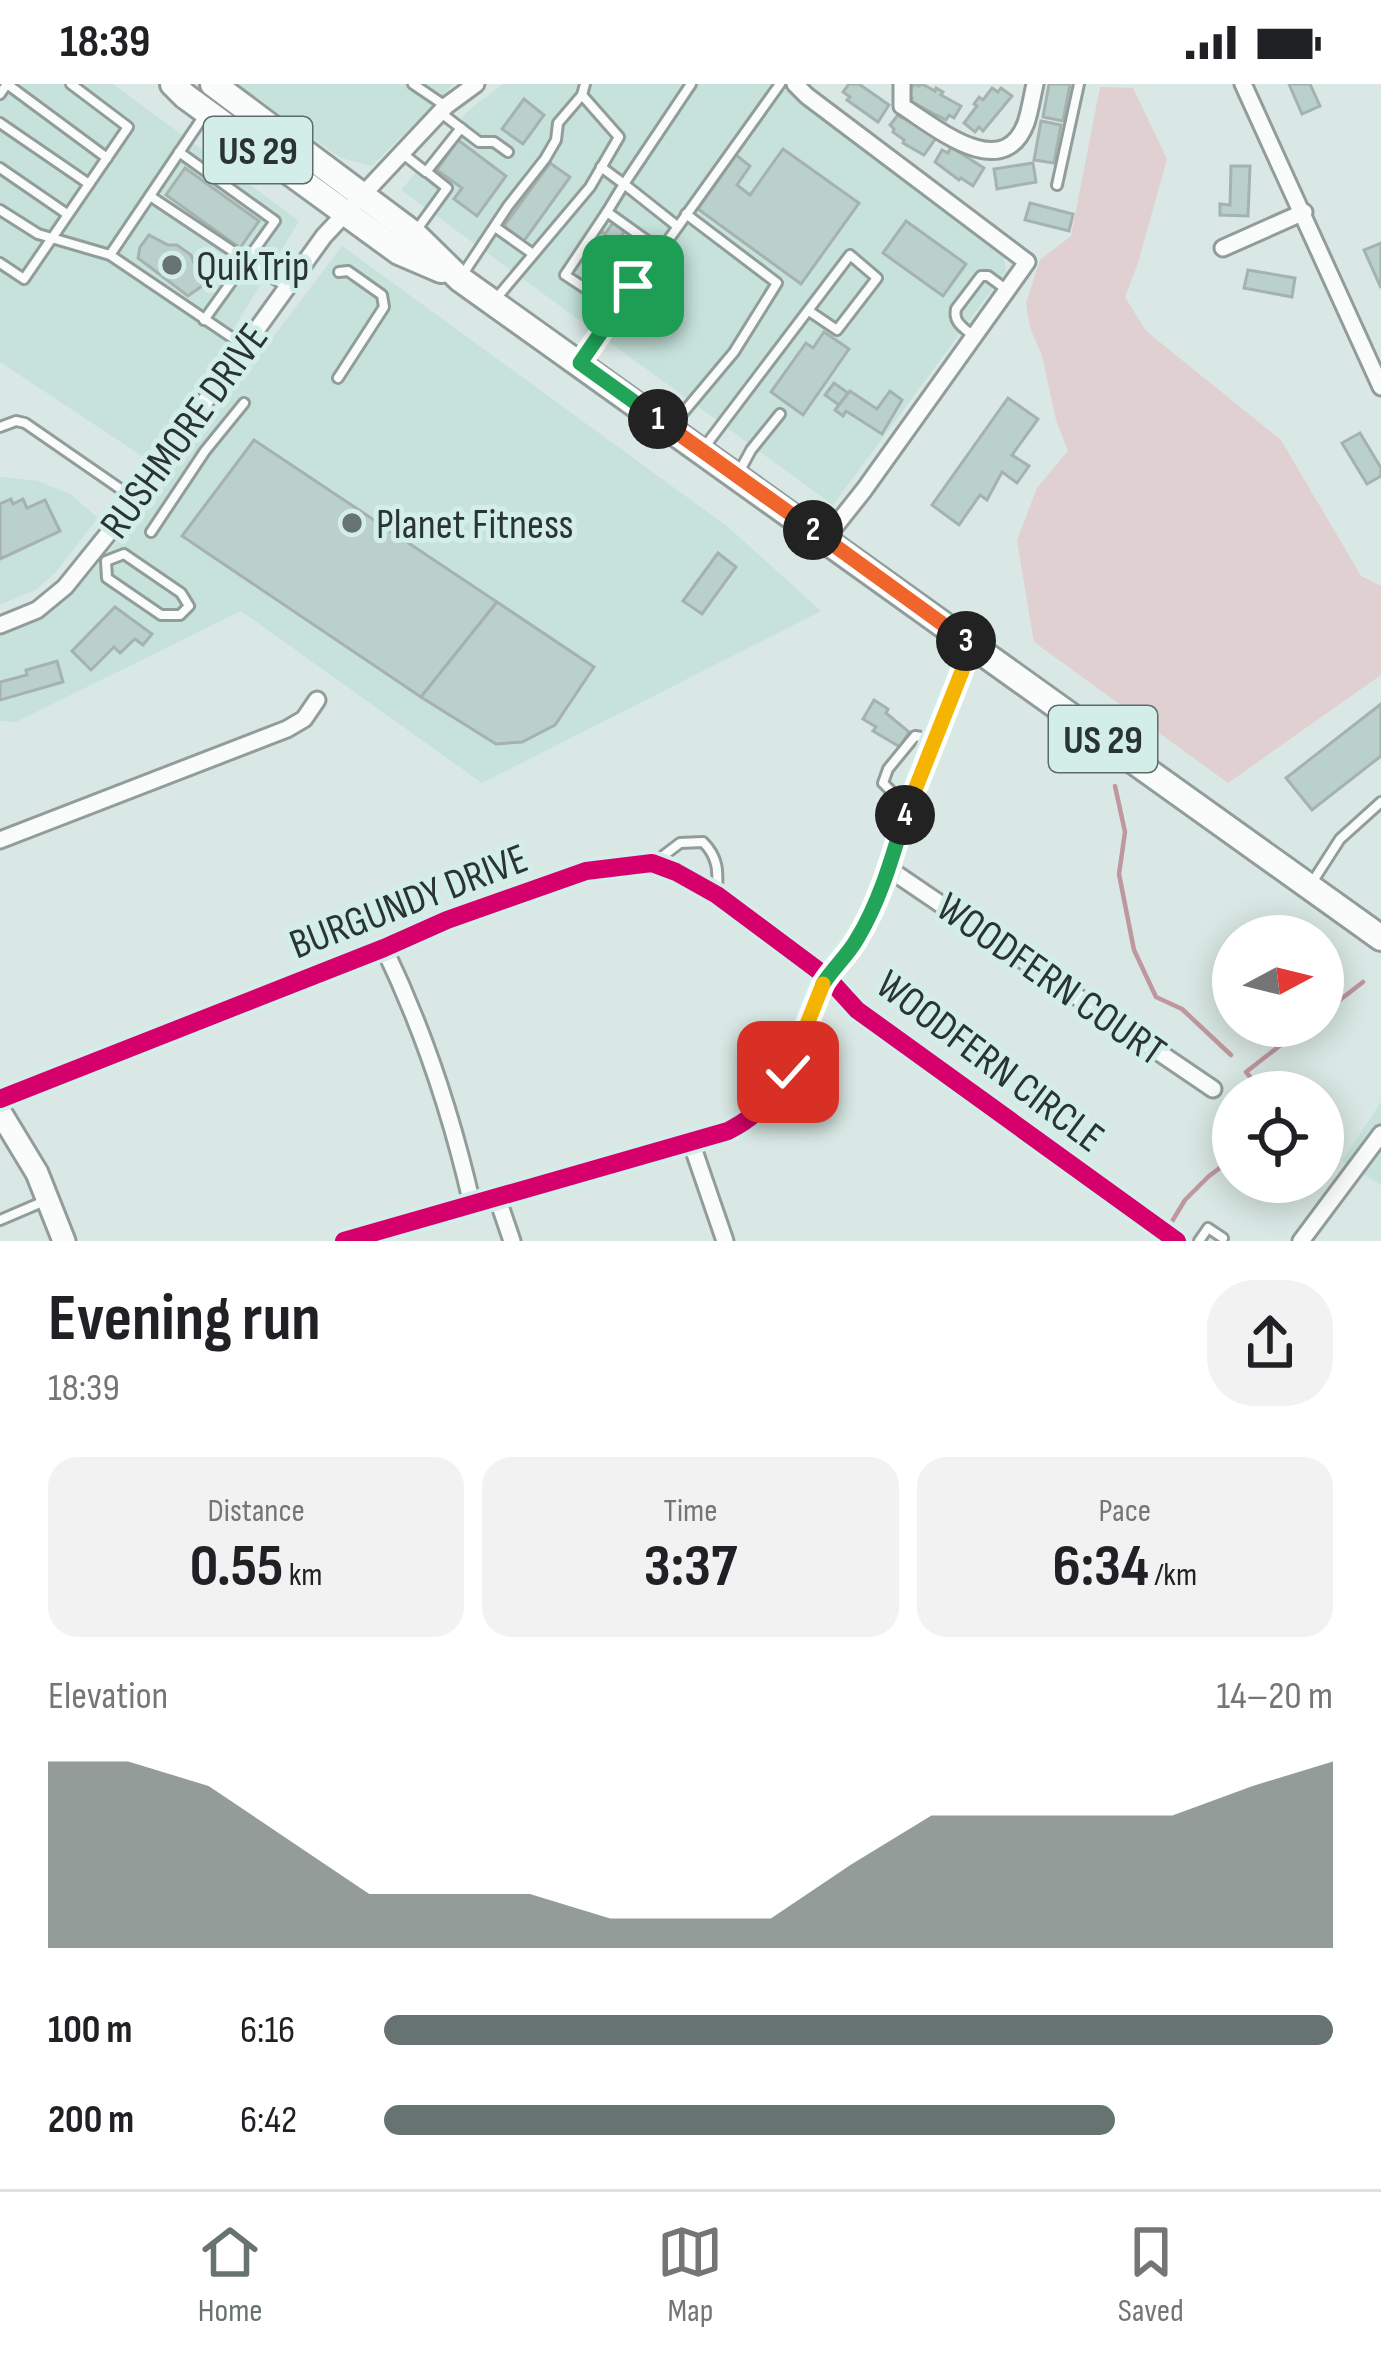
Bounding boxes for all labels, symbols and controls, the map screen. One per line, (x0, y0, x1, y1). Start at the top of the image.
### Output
text: 18:39 (60, 15, 150, 70)
road number: US 29 (204, 117, 312, 183)
pin (582, 235, 684, 337)
place label: QuikTrip (196, 242, 309, 293)
marker: QuikTrip (159, 252, 185, 278)
icon: arrive (600, 253, 666, 319)
street label: RUSHMORE DRIVE (90, 314, 280, 549)
pin: 1 (628, 389, 688, 449)
text: 1 (652, 399, 664, 439)
place label: Planet Fitness (376, 500, 574, 551)
pin: 2 (783, 500, 843, 560)
marker: Planet Fitness (339, 510, 365, 536)
text: 2 (806, 510, 820, 550)
pin: 3 (936, 611, 996, 671)
text: 3 (959, 621, 973, 661)
road number: US 29 (1049, 706, 1157, 772)
pin: 4 (875, 785, 935, 845)
text: 4 (897, 795, 913, 835)
street label: BURGUNDY DRIVE (283, 834, 535, 971)
street label: WOODFERN COURT (926, 882, 1175, 1078)
north arrow (1212, 915, 1344, 1047)
map controls (1212, 915, 1344, 1203)
street label: WOODFERN CIRCLE (866, 960, 1113, 1164)
pin (737, 1021, 839, 1123)
icon: check (755, 1039, 821, 1105)
button: locate (1212, 1071, 1344, 1203)
text: Evening run (48, 1280, 321, 1359)
button: share (1207, 1280, 1333, 1406)
text: 18:39 (48, 1365, 120, 1412)
text: Distance (208, 1491, 305, 1531)
text: Time (663, 1491, 717, 1531)
text: Pace (1099, 1491, 1151, 1531)
text: 0.55 (190, 1531, 283, 1603)
text: 3:37 (644, 1531, 737, 1603)
text: 6:34 (1052, 1531, 1149, 1603)
text: km (283, 1555, 322, 1595)
text: /km (1149, 1555, 1197, 1595)
text: Elevation (48, 1673, 168, 1720)
text: 14–20 m (1217, 1673, 1333, 1720)
text: 100 m (48, 2007, 132, 2054)
text: 6:16 (240, 2007, 295, 2054)
text: 200 m (48, 2097, 134, 2144)
text: 6:42 (240, 2097, 297, 2144)
tab: Home (197, 2219, 263, 2331)
tab: Map (657, 2219, 723, 2331)
tab: Saved (1118, 2219, 1184, 2331)

